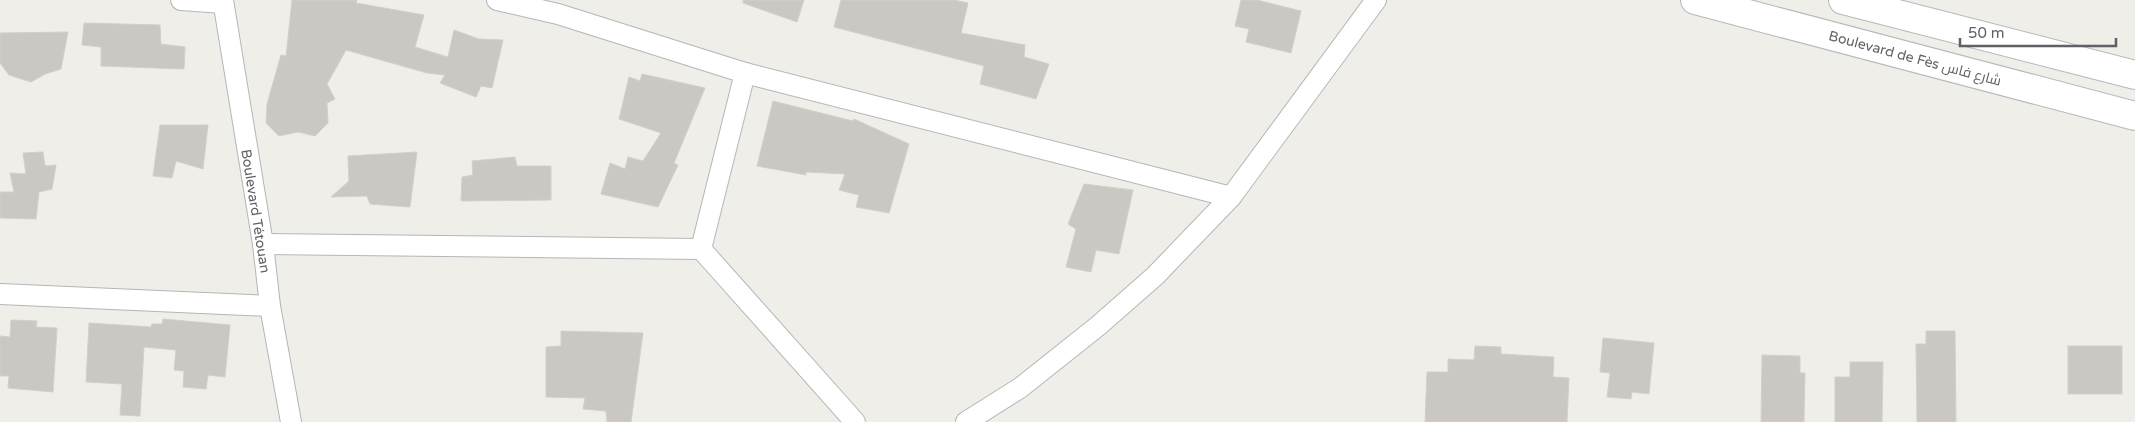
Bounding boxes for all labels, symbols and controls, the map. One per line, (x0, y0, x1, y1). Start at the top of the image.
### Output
scale bar (1960, 15, 2116, 47)
text: 50 m (1968, 24, 2005, 42)
street label: Boulevard de Fès شارع فاس (1827, 27, 2003, 90)
street label: Boulevard Tétouan (237, 148, 274, 274)

